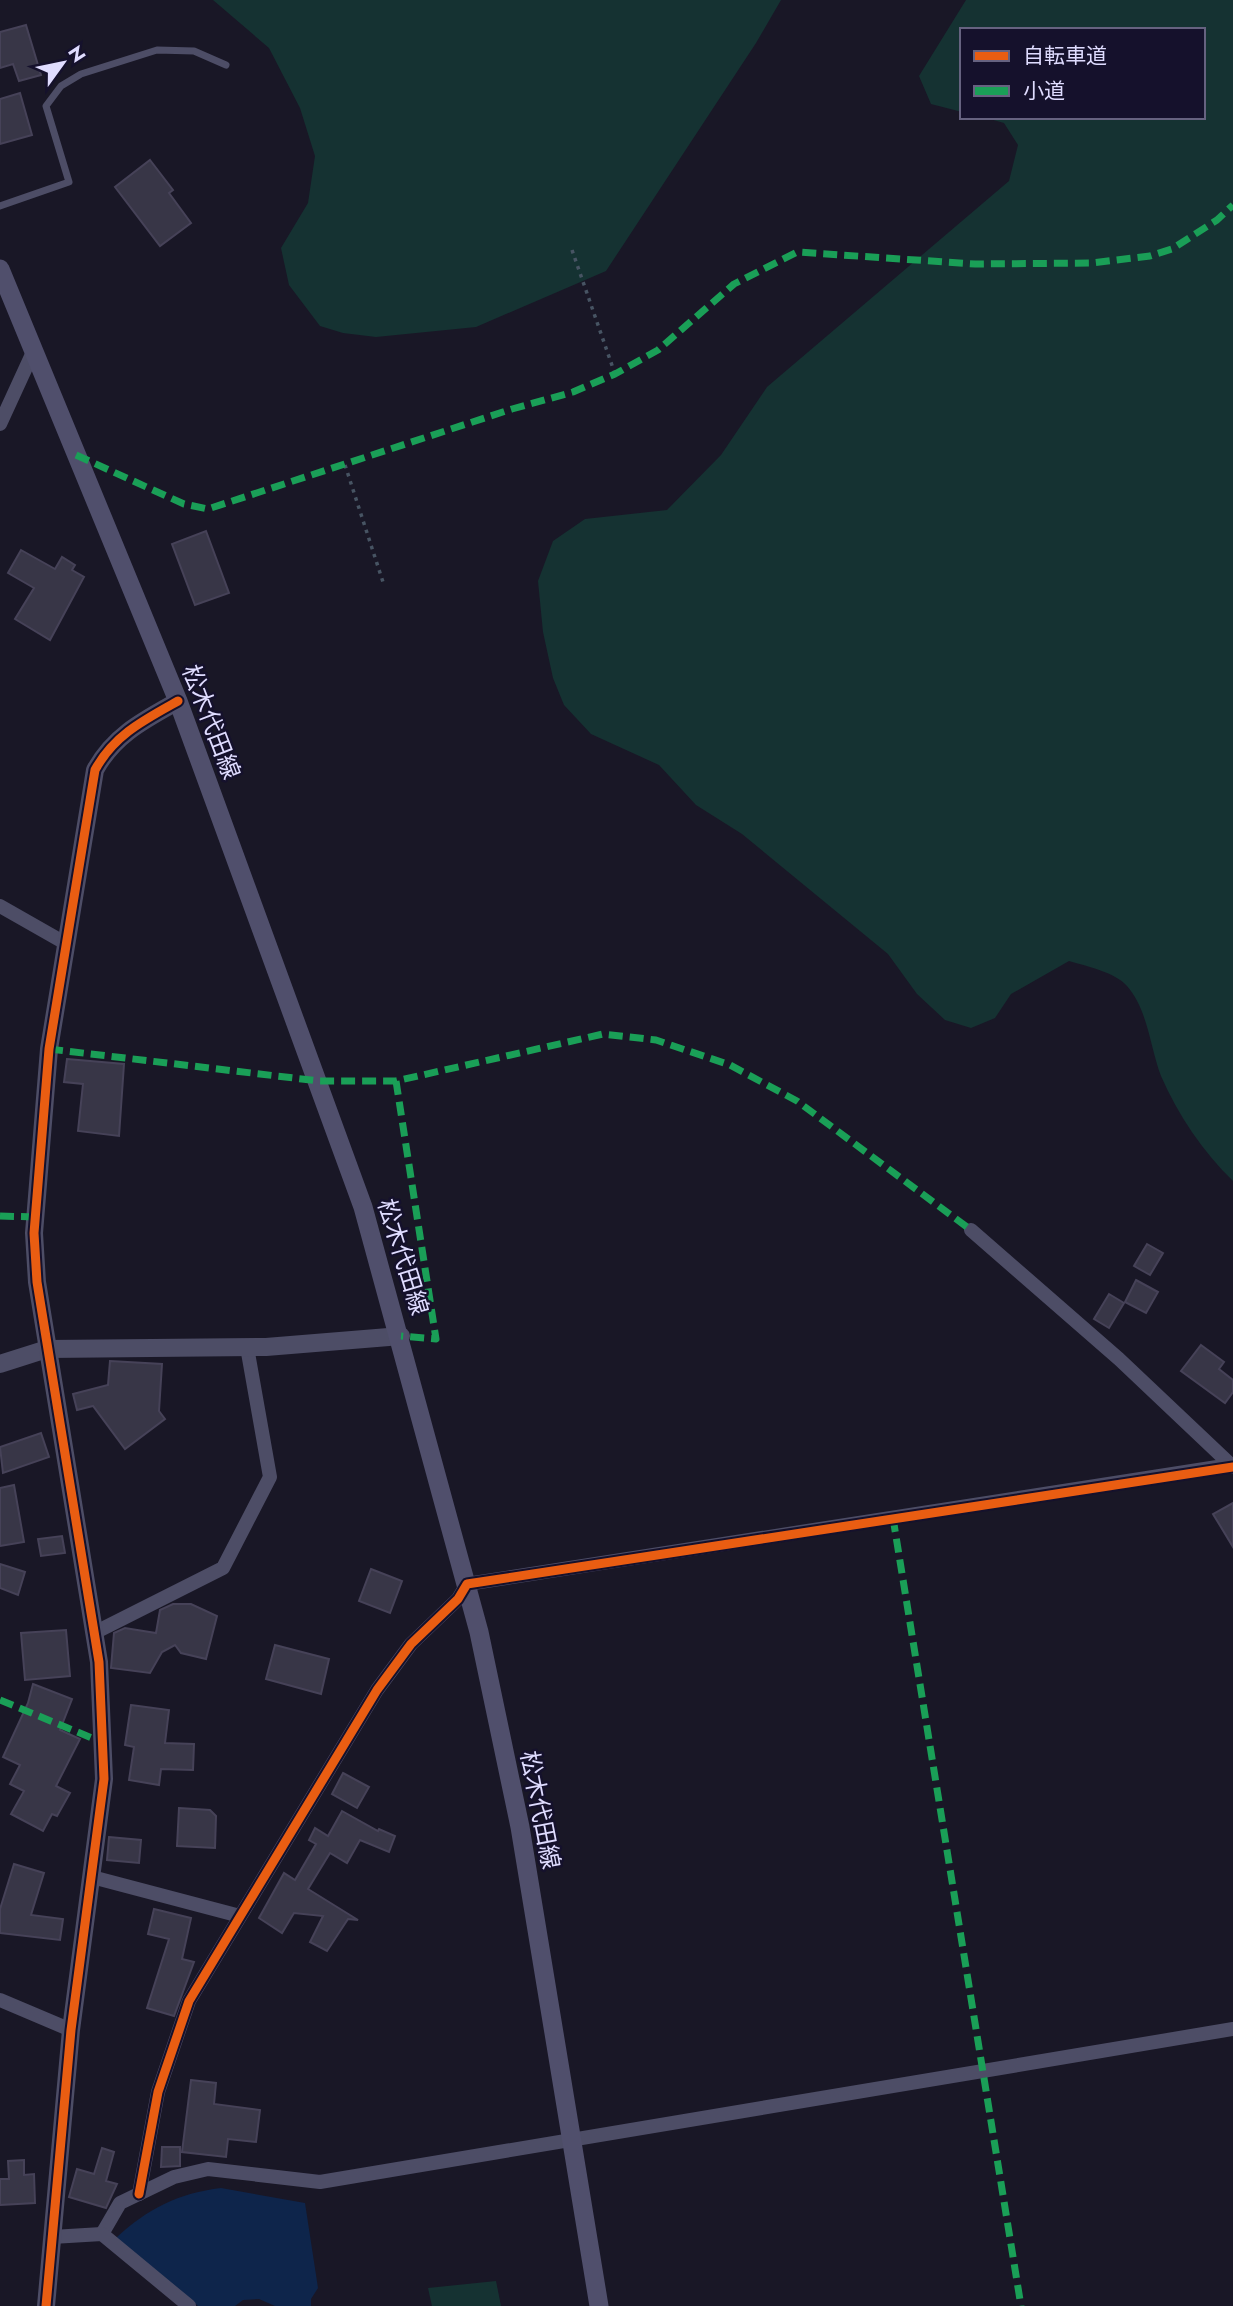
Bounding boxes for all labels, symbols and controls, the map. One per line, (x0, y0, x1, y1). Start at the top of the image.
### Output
north arrow (28, 28, 98, 98)
legend (960, 28, 1205, 119)
text: N (61, 40, 92, 68)
text: 自転車道 (1023, 41, 1107, 71)
text: 小道 (1023, 76, 1065, 106)
street label: 松木代田線 (174, 660, 249, 784)
street label: 松木代田線 (369, 1194, 438, 1319)
street label: 松木代田線 (512, 1748, 569, 1872)

